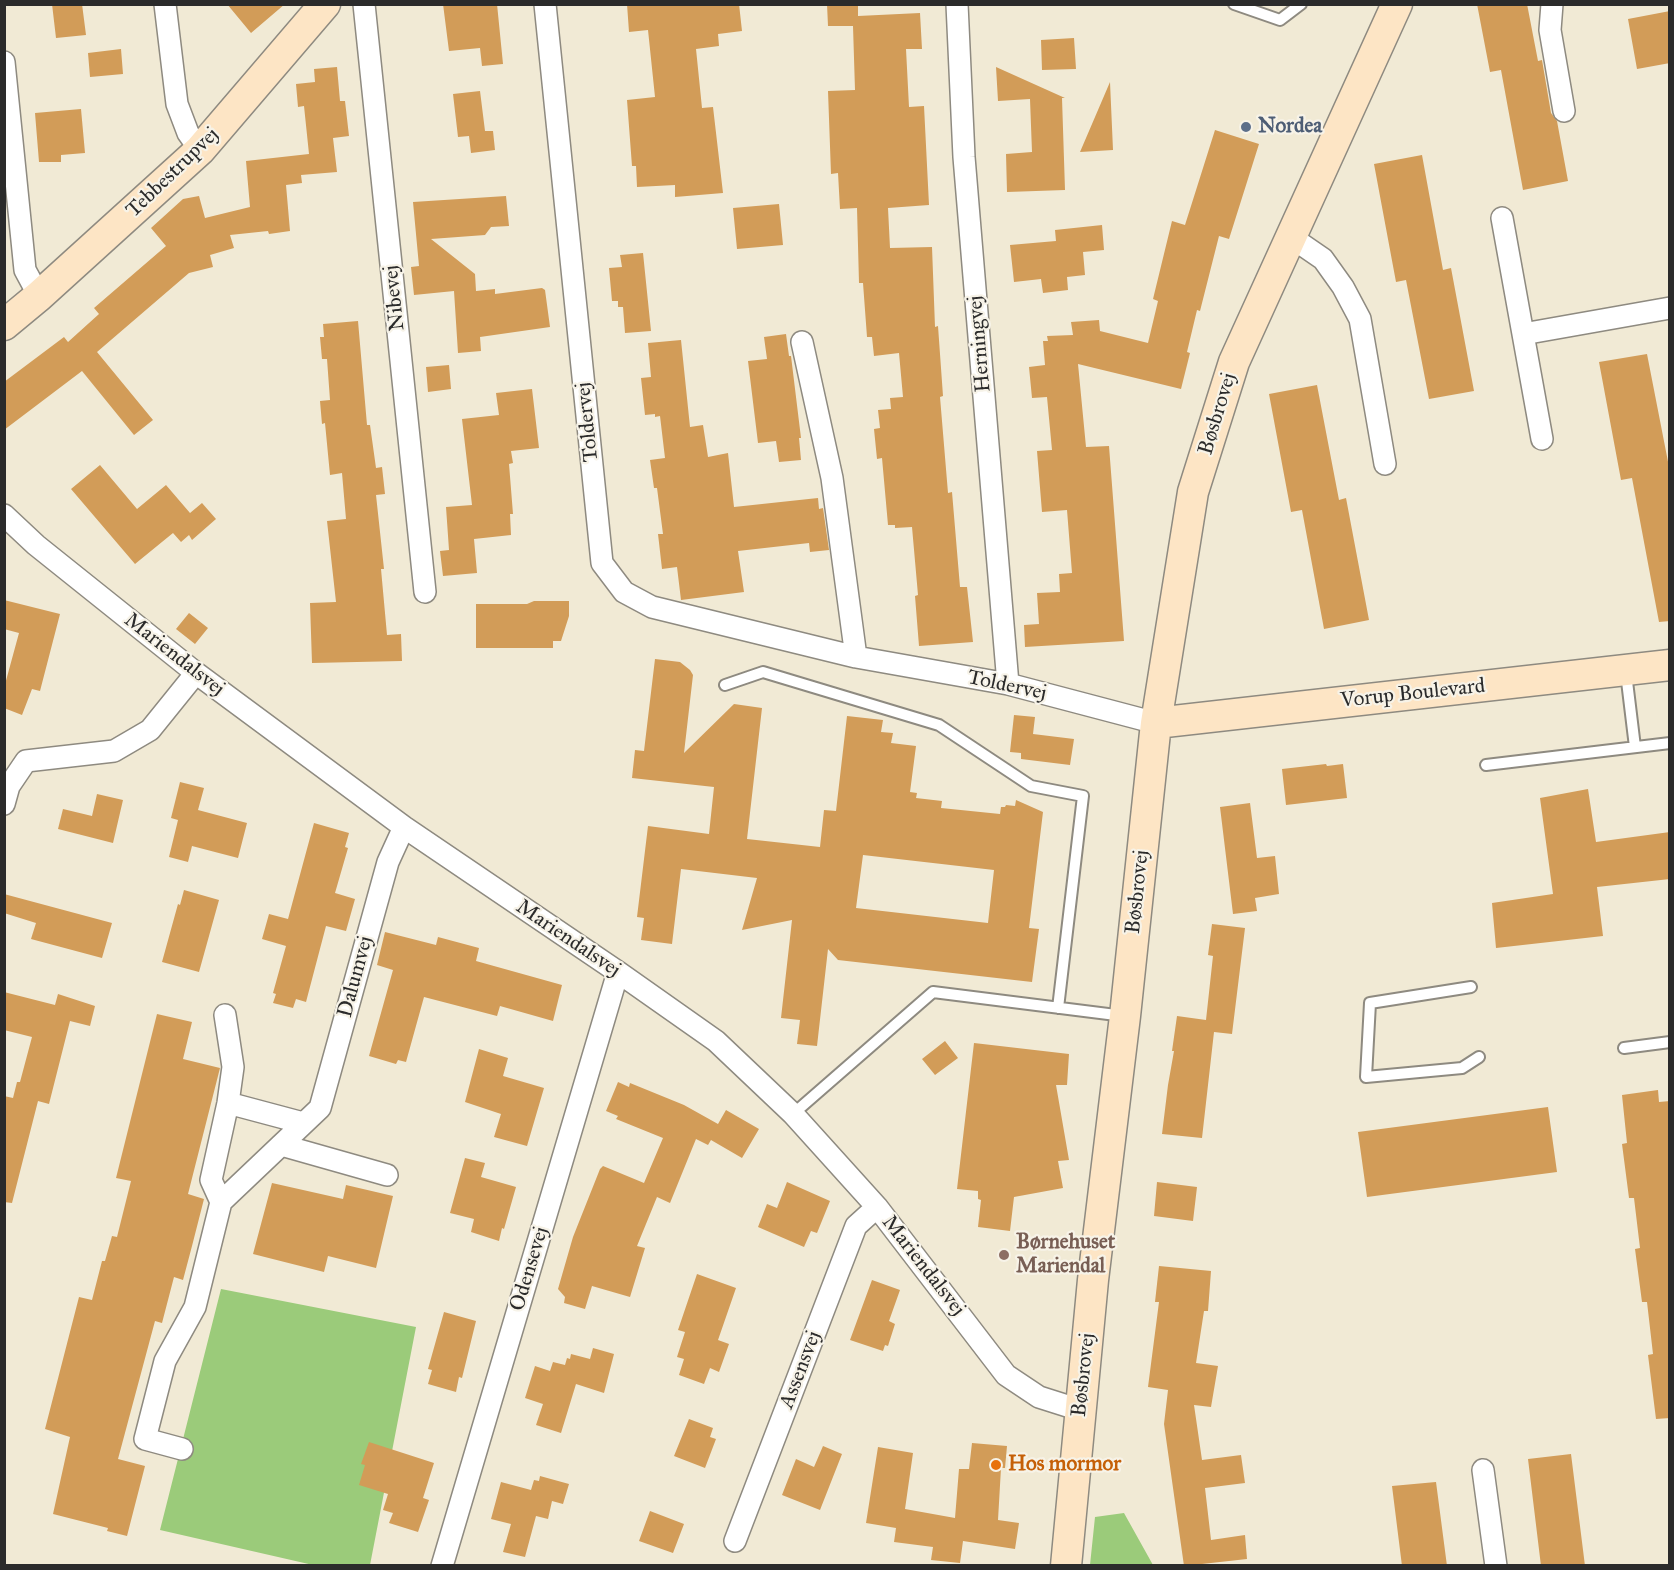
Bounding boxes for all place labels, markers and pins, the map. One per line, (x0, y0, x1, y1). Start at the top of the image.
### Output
place label: Nordea (1258, 114, 1322, 140)
marker: Nordea (1239, 120, 1253, 134)
place label: Børnehuset Mariendal (1016, 1230, 1115, 1280)
marker: Børnehuset Mariendal (997, 1248, 1011, 1262)
place label: Hos mormor (1008, 1452, 1121, 1478)
marker: Hos mormor (989, 1458, 1003, 1472)

